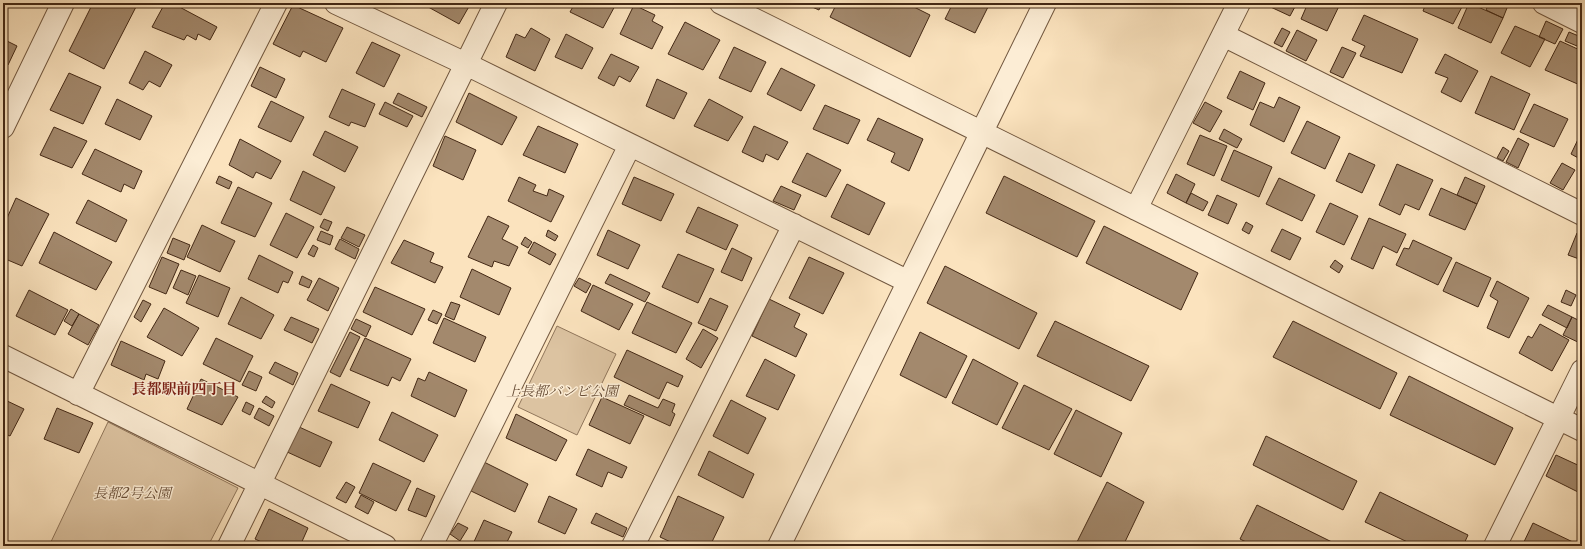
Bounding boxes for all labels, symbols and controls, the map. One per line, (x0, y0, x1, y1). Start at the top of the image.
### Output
district label: 長都駅前四丁目 (131, 379, 237, 398)
park label: 上長都バンビ公園 (506, 382, 620, 400)
park label: 長都2号公園 (93, 484, 173, 502)

